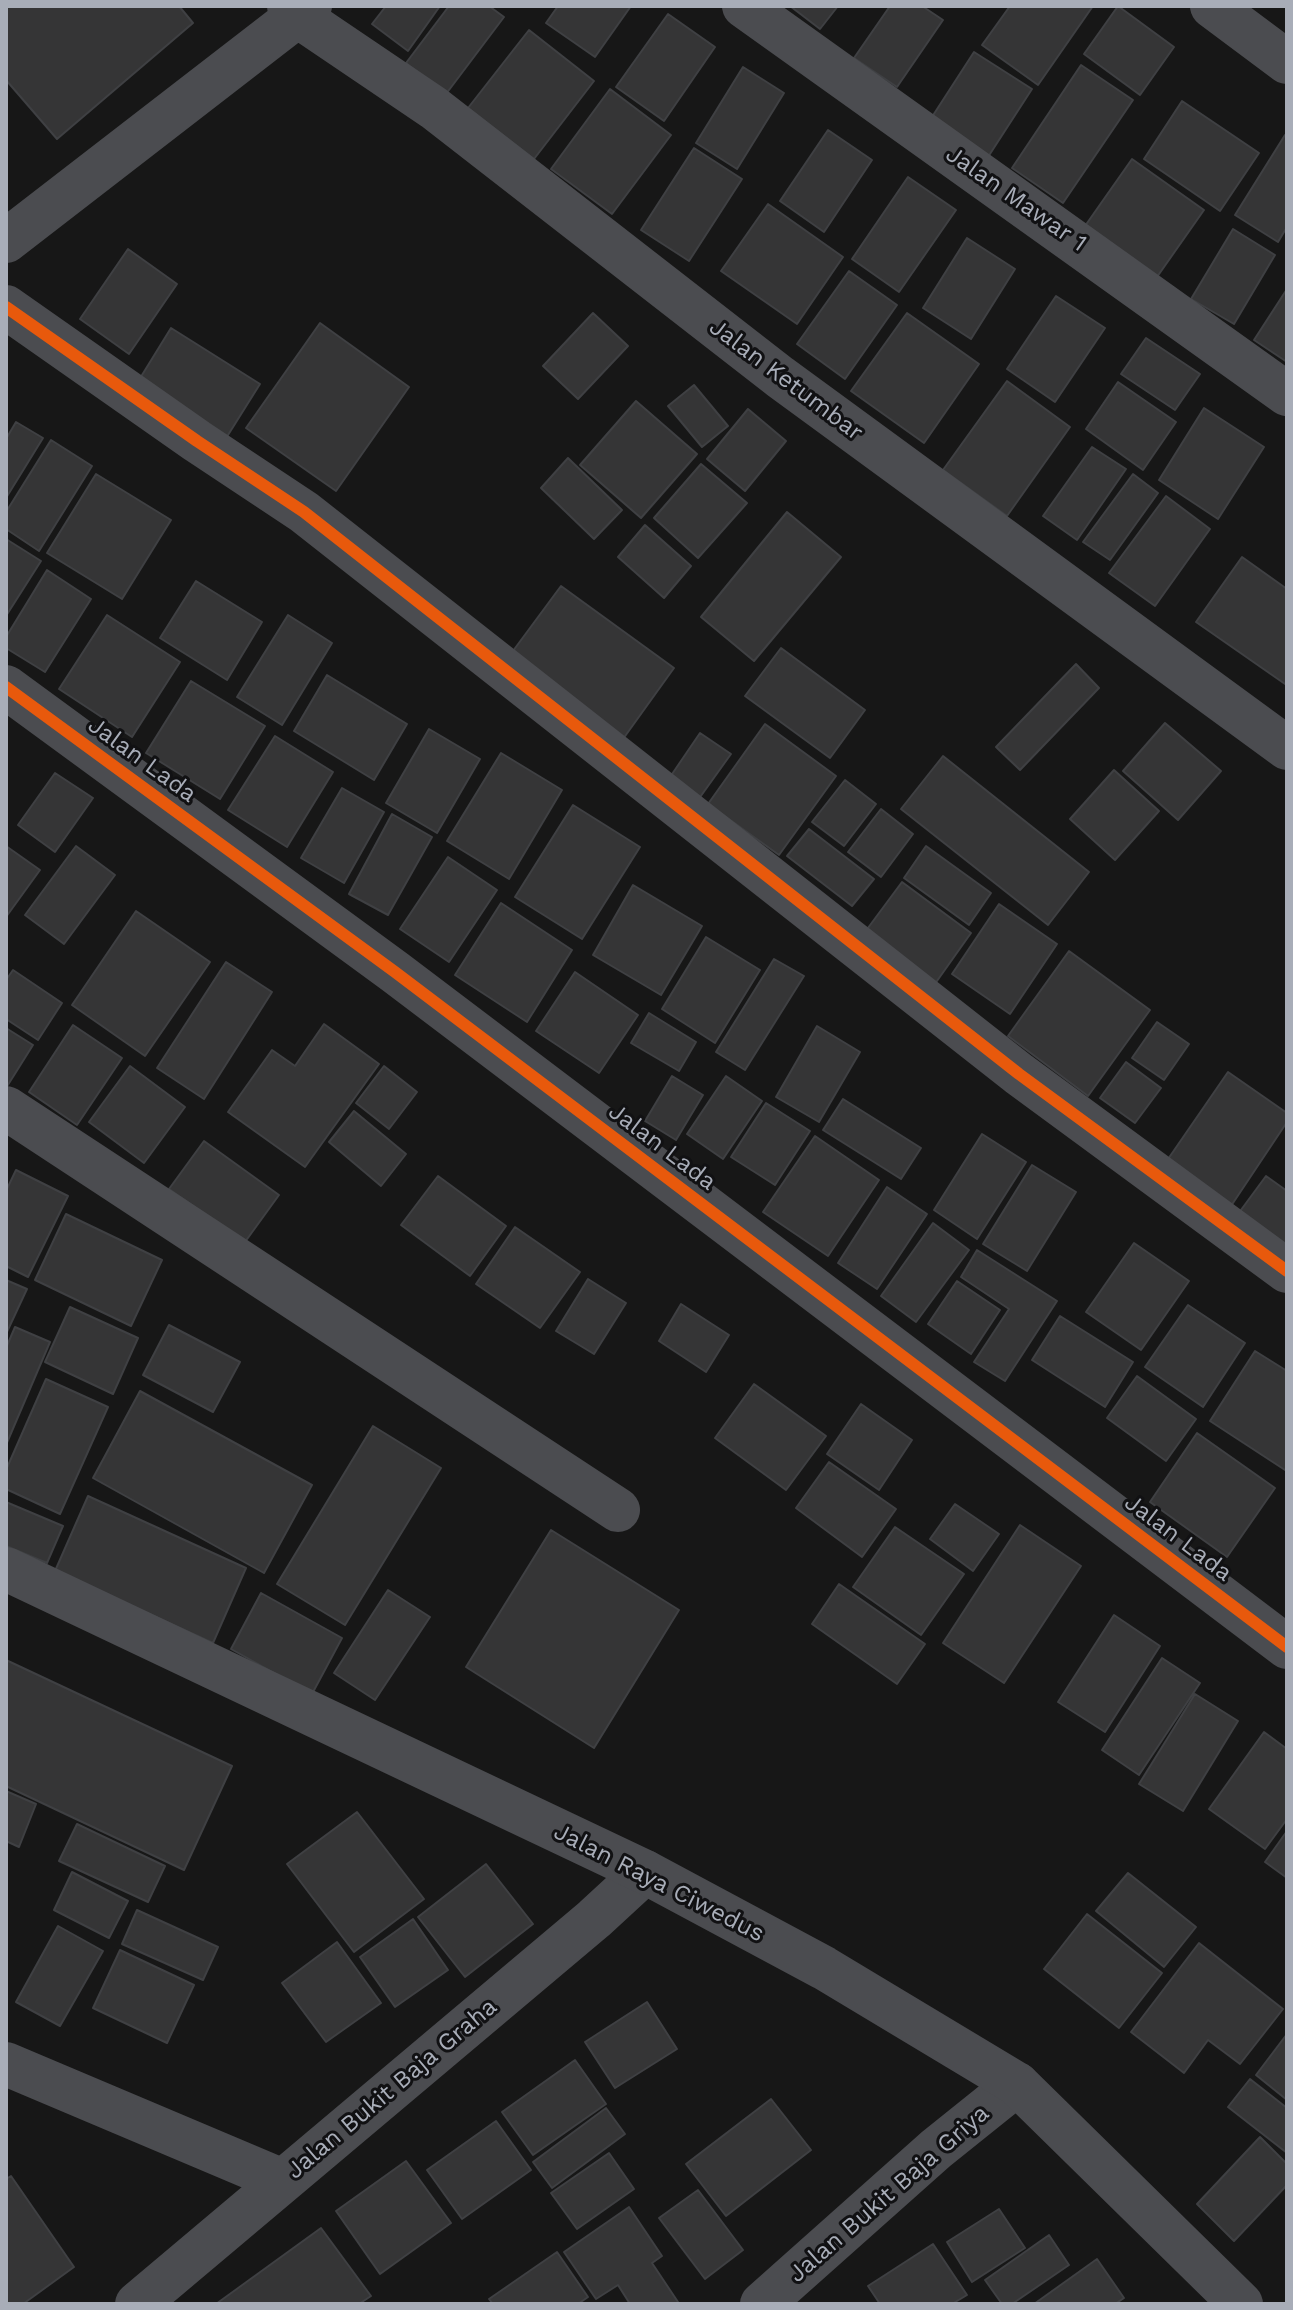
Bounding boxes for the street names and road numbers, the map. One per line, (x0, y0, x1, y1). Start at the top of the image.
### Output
street label: Jalan Mawar 1 (940, 140, 1092, 258)
street label: Jalan Ketumbar (703, 313, 869, 447)
street label: Jalan Lada (82, 711, 202, 809)
street label: Jalan Lada (603, 1097, 721, 1197)
street label: Jalan Lada (1119, 1488, 1237, 1588)
street label: Jalan Raya Ciwedus (549, 1817, 769, 1949)
street label: Jalan Bukit Baja Graha (281, 1993, 503, 2185)
street label: Jalan Bukit Baja Griya (783, 2099, 995, 2289)

